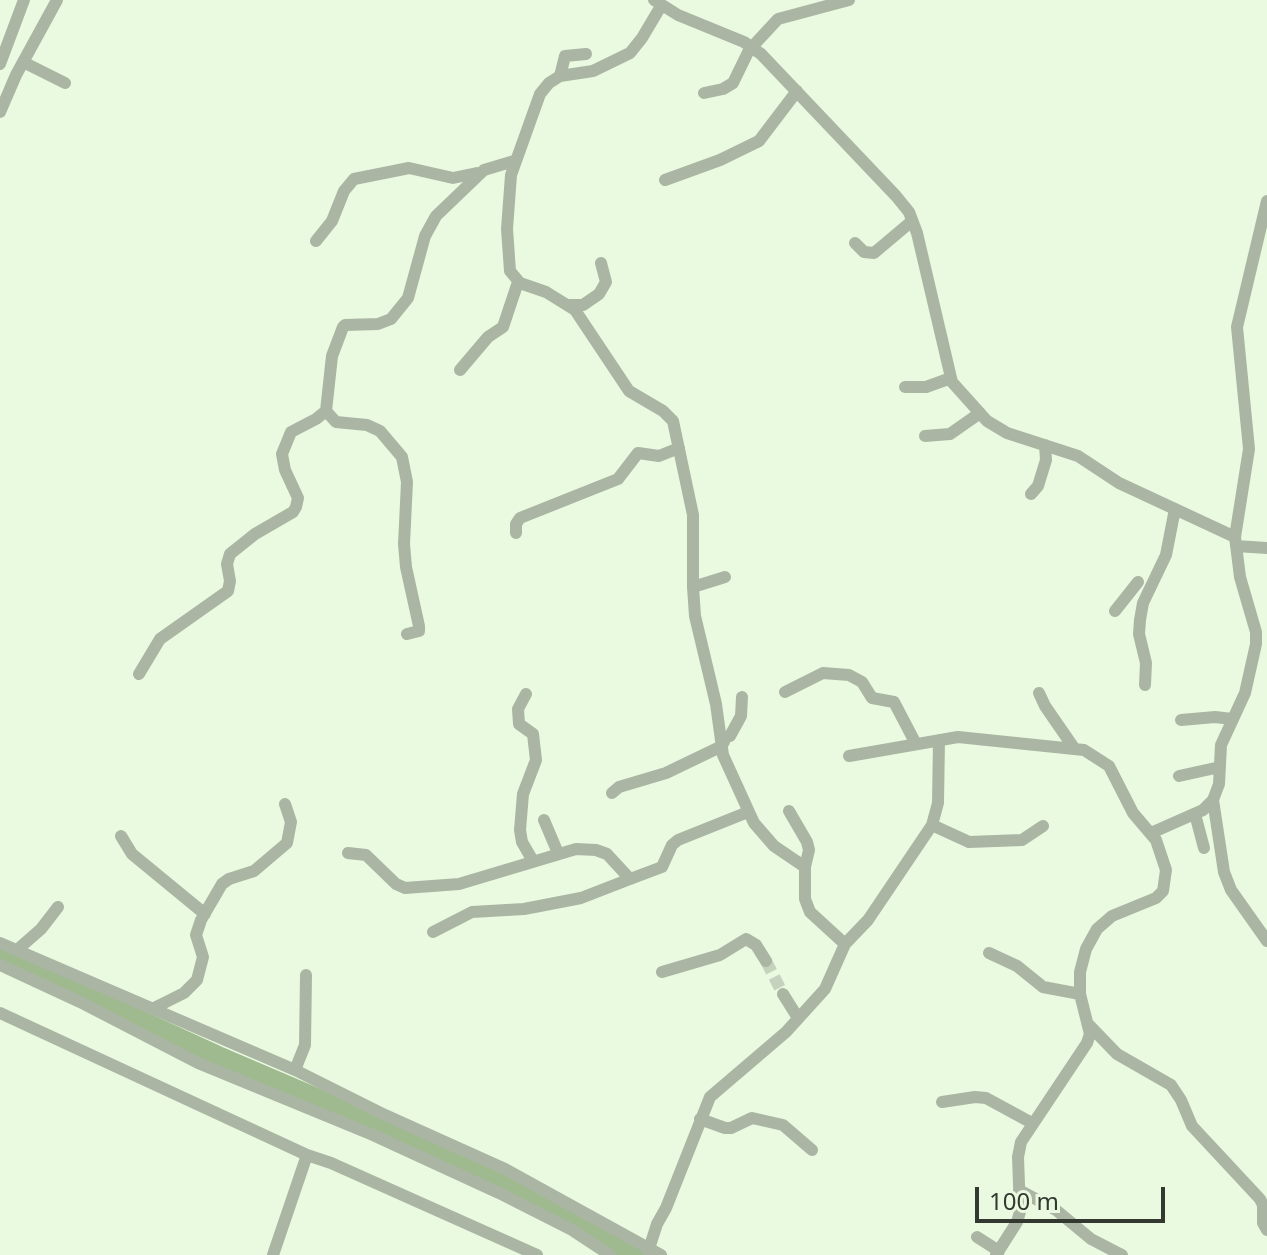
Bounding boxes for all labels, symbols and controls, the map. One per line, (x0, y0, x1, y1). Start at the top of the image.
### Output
scale bar (979, 1171, 1169, 1221)
text: 100 m (989, 1184, 1059, 1217)

